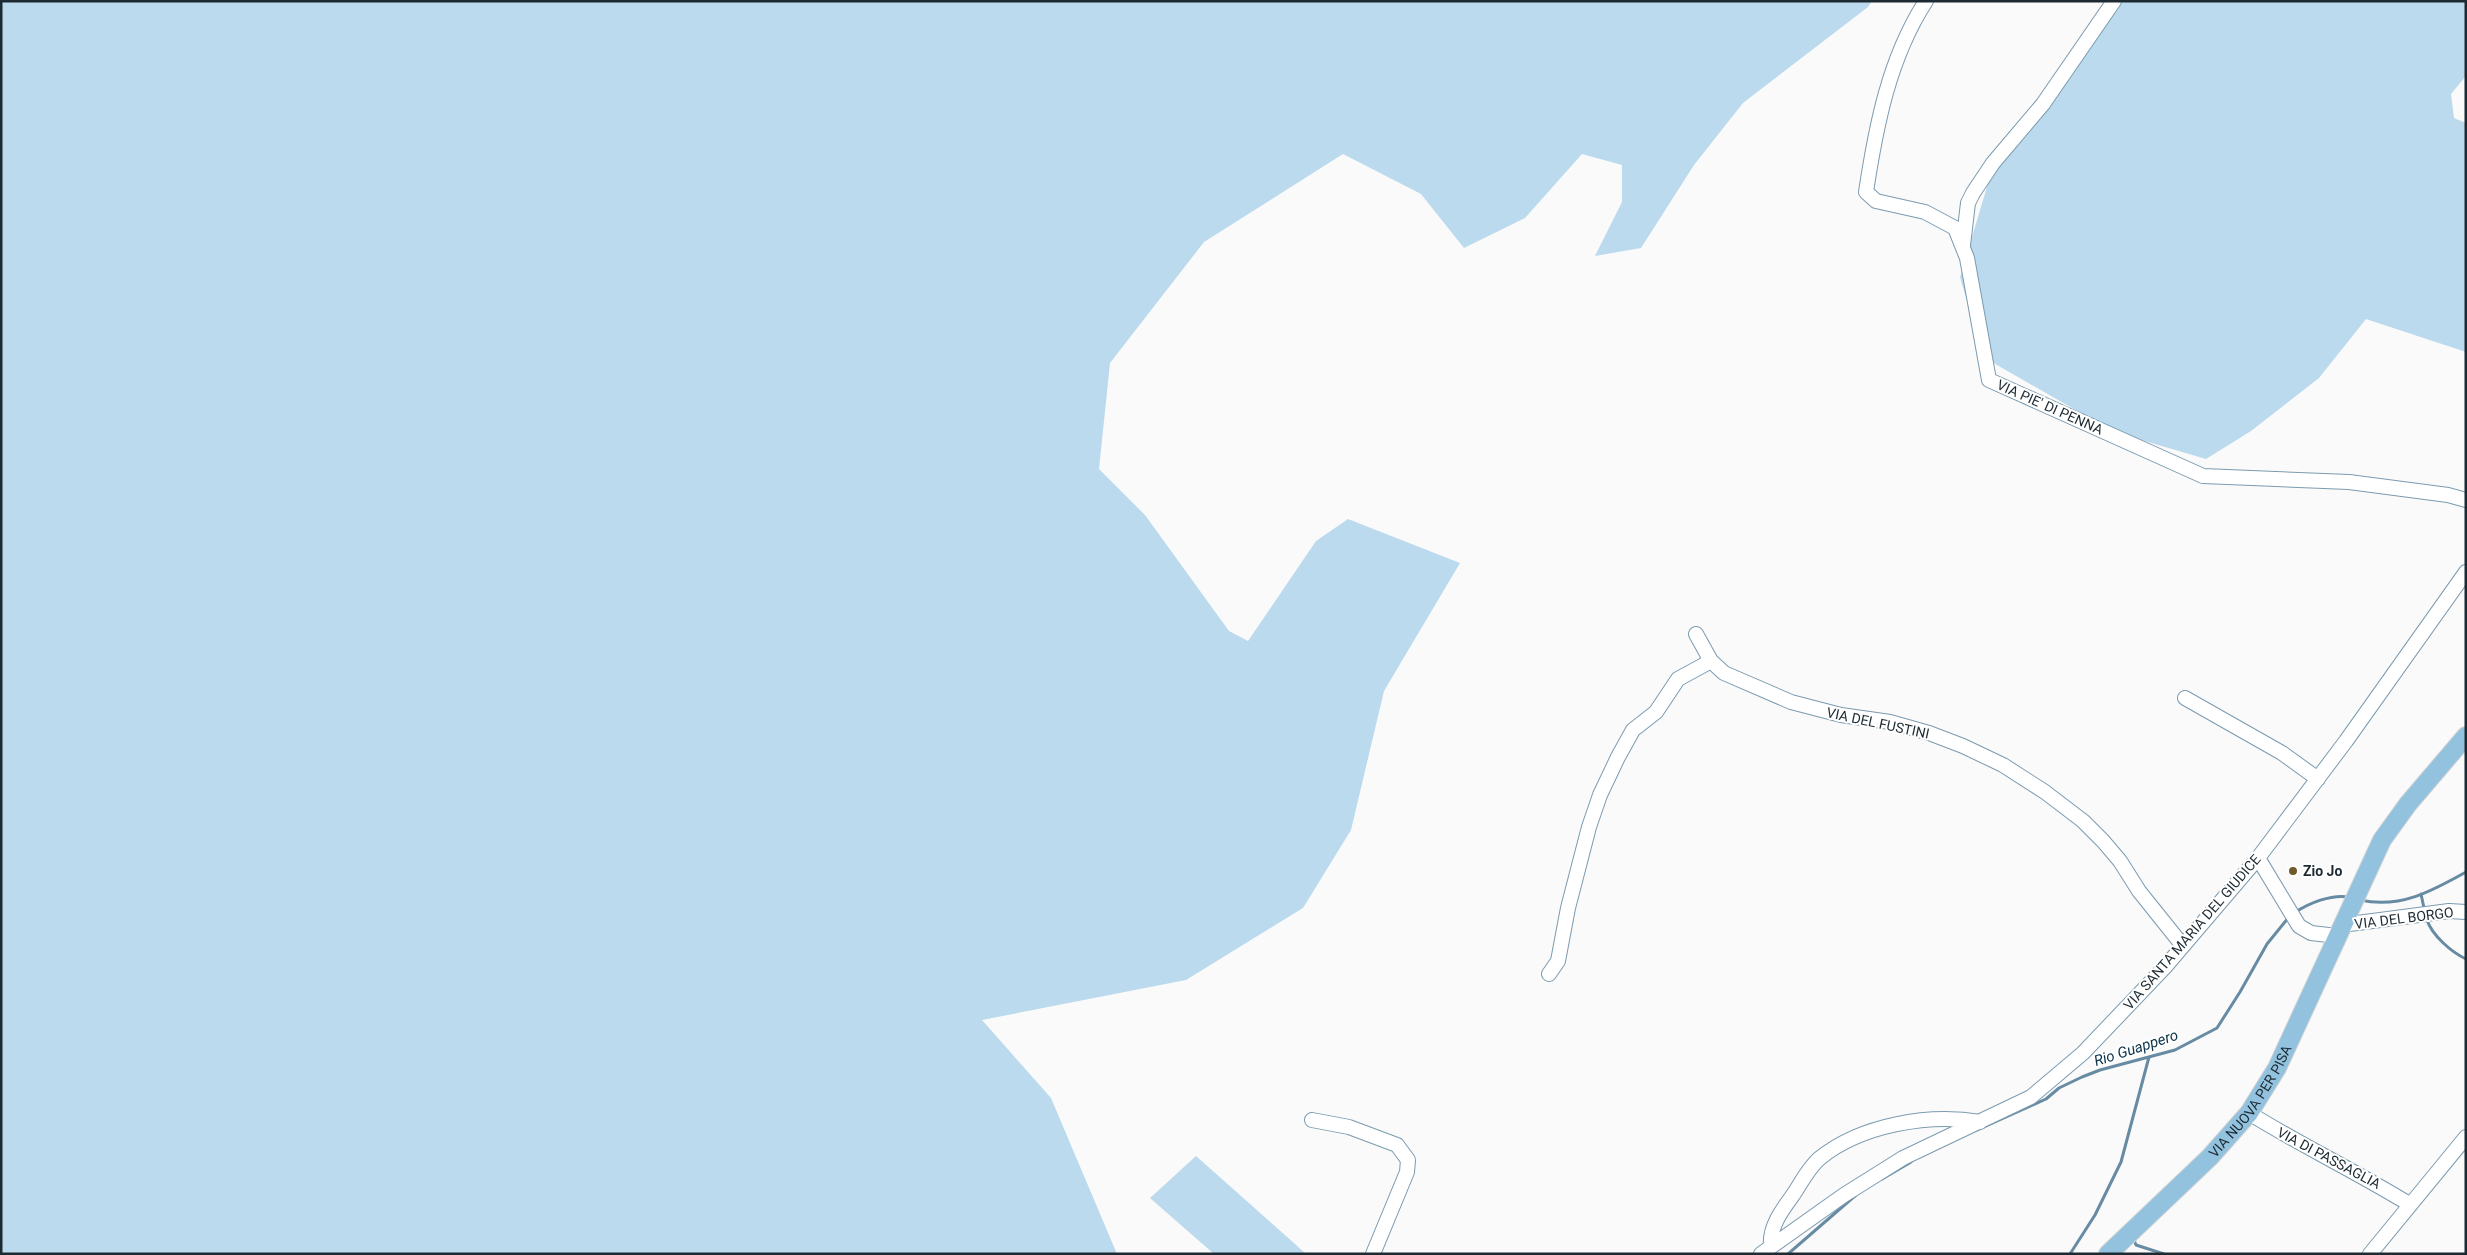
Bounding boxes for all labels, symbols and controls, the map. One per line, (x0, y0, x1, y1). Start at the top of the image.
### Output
street label: VIA PIE' DI PENNA (1994, 376, 2106, 438)
street label: VIA DEL FUSTINI (1825, 704, 1931, 742)
street label: VIA SANTA MARIA DEL GIUDICE (2120, 851, 2264, 1013)
place label: Zio Jo (2303, 863, 2342, 879)
marker: Zio Jo (2287, 865, 2299, 877)
street label: VIA DEL BORGO (2354, 904, 2454, 932)
water label: Rio Guappero (2092, 1026, 2180, 1070)
street label: VIA NUOVA PER PISA (2205, 1042, 2295, 1161)
street label: VIA DI PASSAGLIA (2275, 1124, 2383, 1192)

